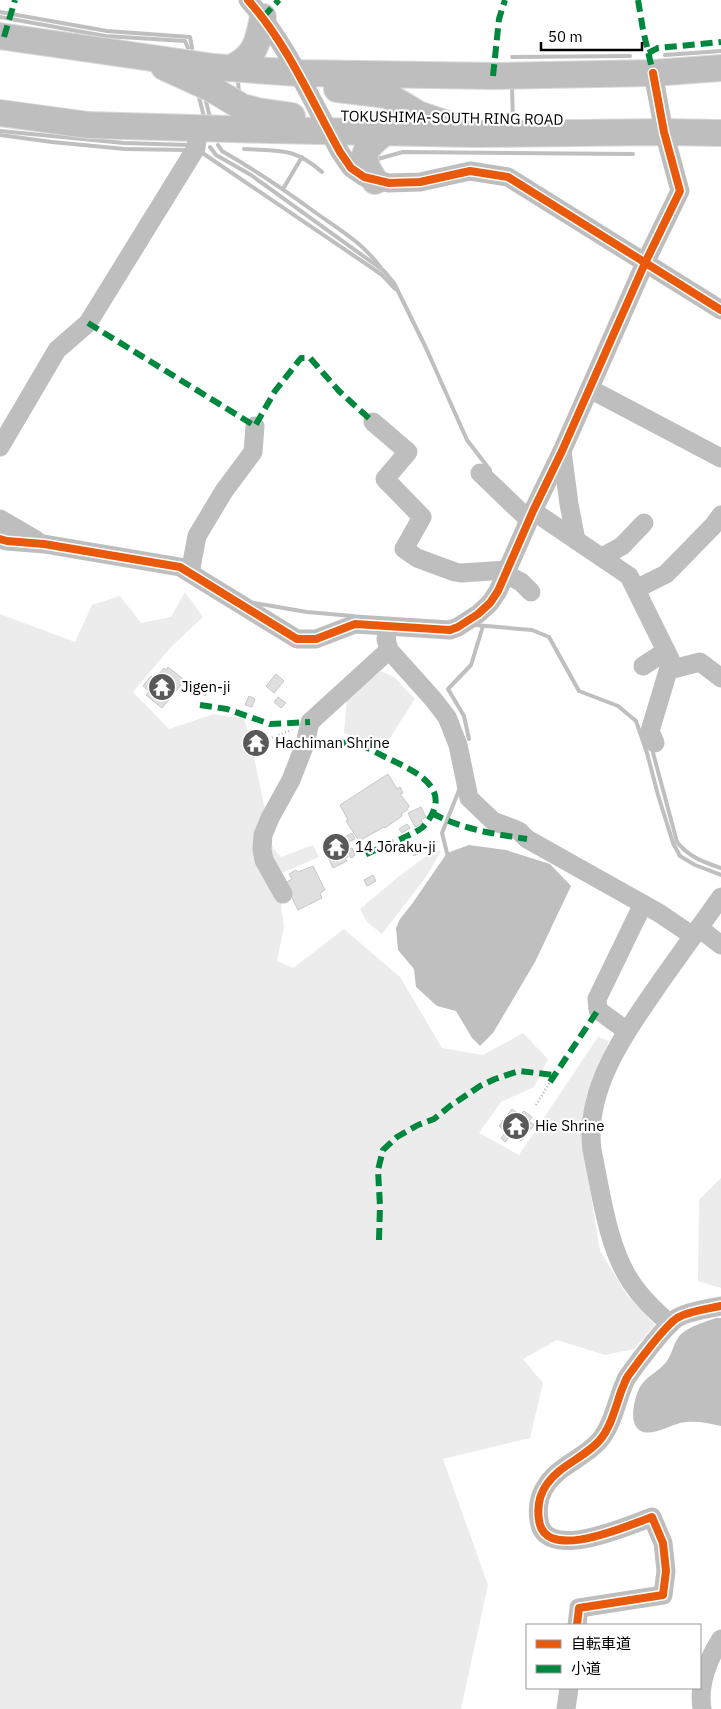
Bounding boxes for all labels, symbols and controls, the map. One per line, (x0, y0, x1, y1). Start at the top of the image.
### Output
scale bar (541, 20, 642, 52)
text: 50 m (548, 27, 583, 46)
street label: TOKUSHIMA-SOUTH RING ROAD (340, 106, 564, 129)
temple icon: Jigen-ji (147, 672, 177, 702)
place label: Jigen-ji (181, 677, 230, 696)
temple icon: Hachiman Shrine (241, 728, 271, 758)
place label: Hachiman Shrine (275, 733, 390, 752)
temple icon: 14 Jōraku-ji (321, 832, 351, 862)
place label: 14 Jōraku-ji (355, 837, 436, 856)
temple icon: Hie Shrine (501, 1111, 531, 1141)
place label: Hie Shrine (535, 1116, 604, 1135)
legend (526, 1624, 701, 1689)
text: 自転車道 (571, 1634, 631, 1653)
text: 小道 (571, 1659, 601, 1678)

